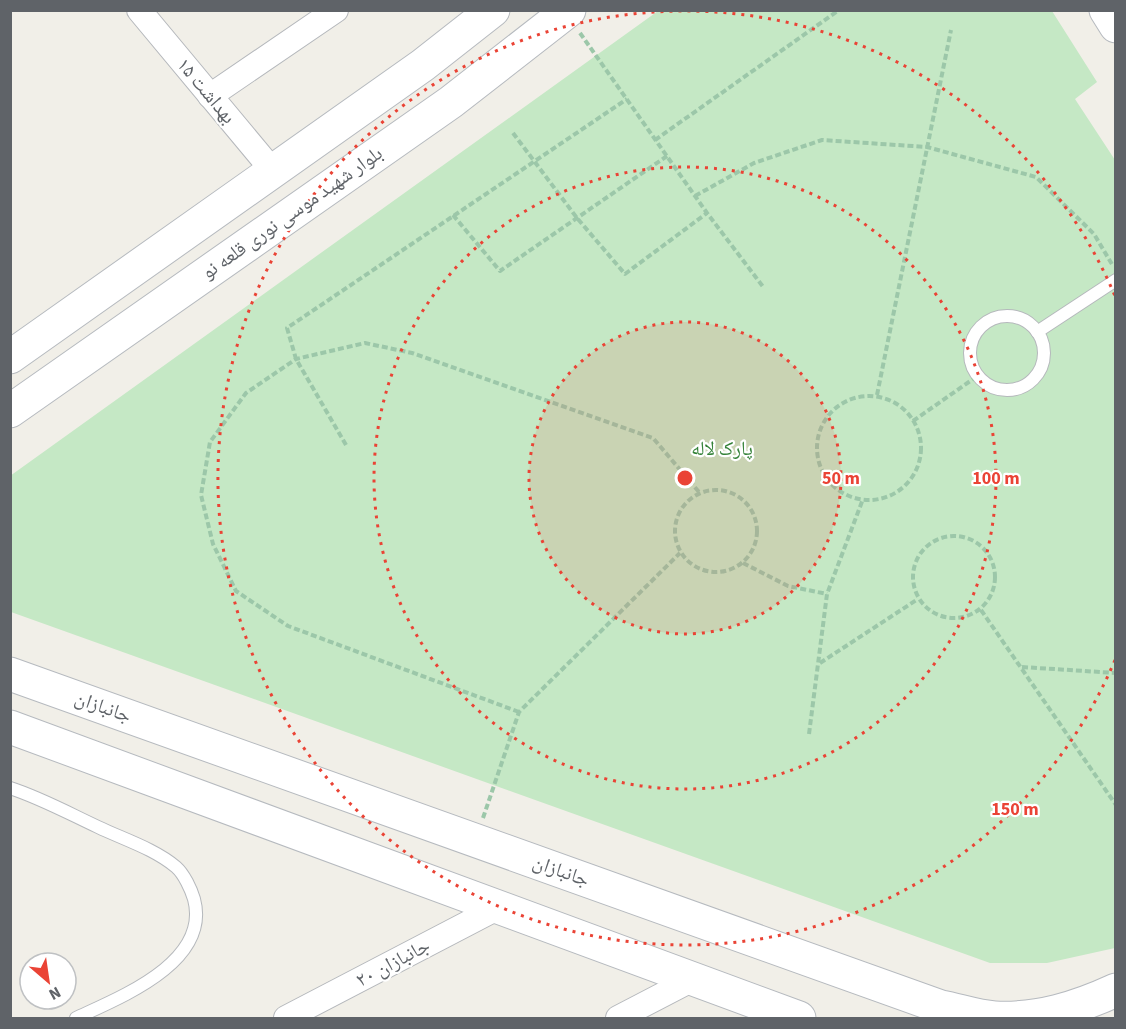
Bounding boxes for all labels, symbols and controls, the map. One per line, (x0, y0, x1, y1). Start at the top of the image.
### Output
street label: بهداشت ۱۵ (170, 52, 242, 130)
street label: بلوار شهید موسی نوری قلعه نو (196, 140, 388, 286)
park label: پارک لاله (691, 435, 753, 463)
text: 50 m (822, 466, 860, 491)
text: 100 m (972, 466, 1020, 491)
centre of rings (675, 468, 695, 488)
street label: جانبازان (71, 684, 135, 730)
text: 150 m (991, 797, 1039, 822)
street label: جانبازان (529, 848, 593, 894)
street label: جانبازان ۲۰ (351, 932, 435, 994)
north arrow (18, 951, 78, 1011)
text: N (45, 981, 65, 1005)

